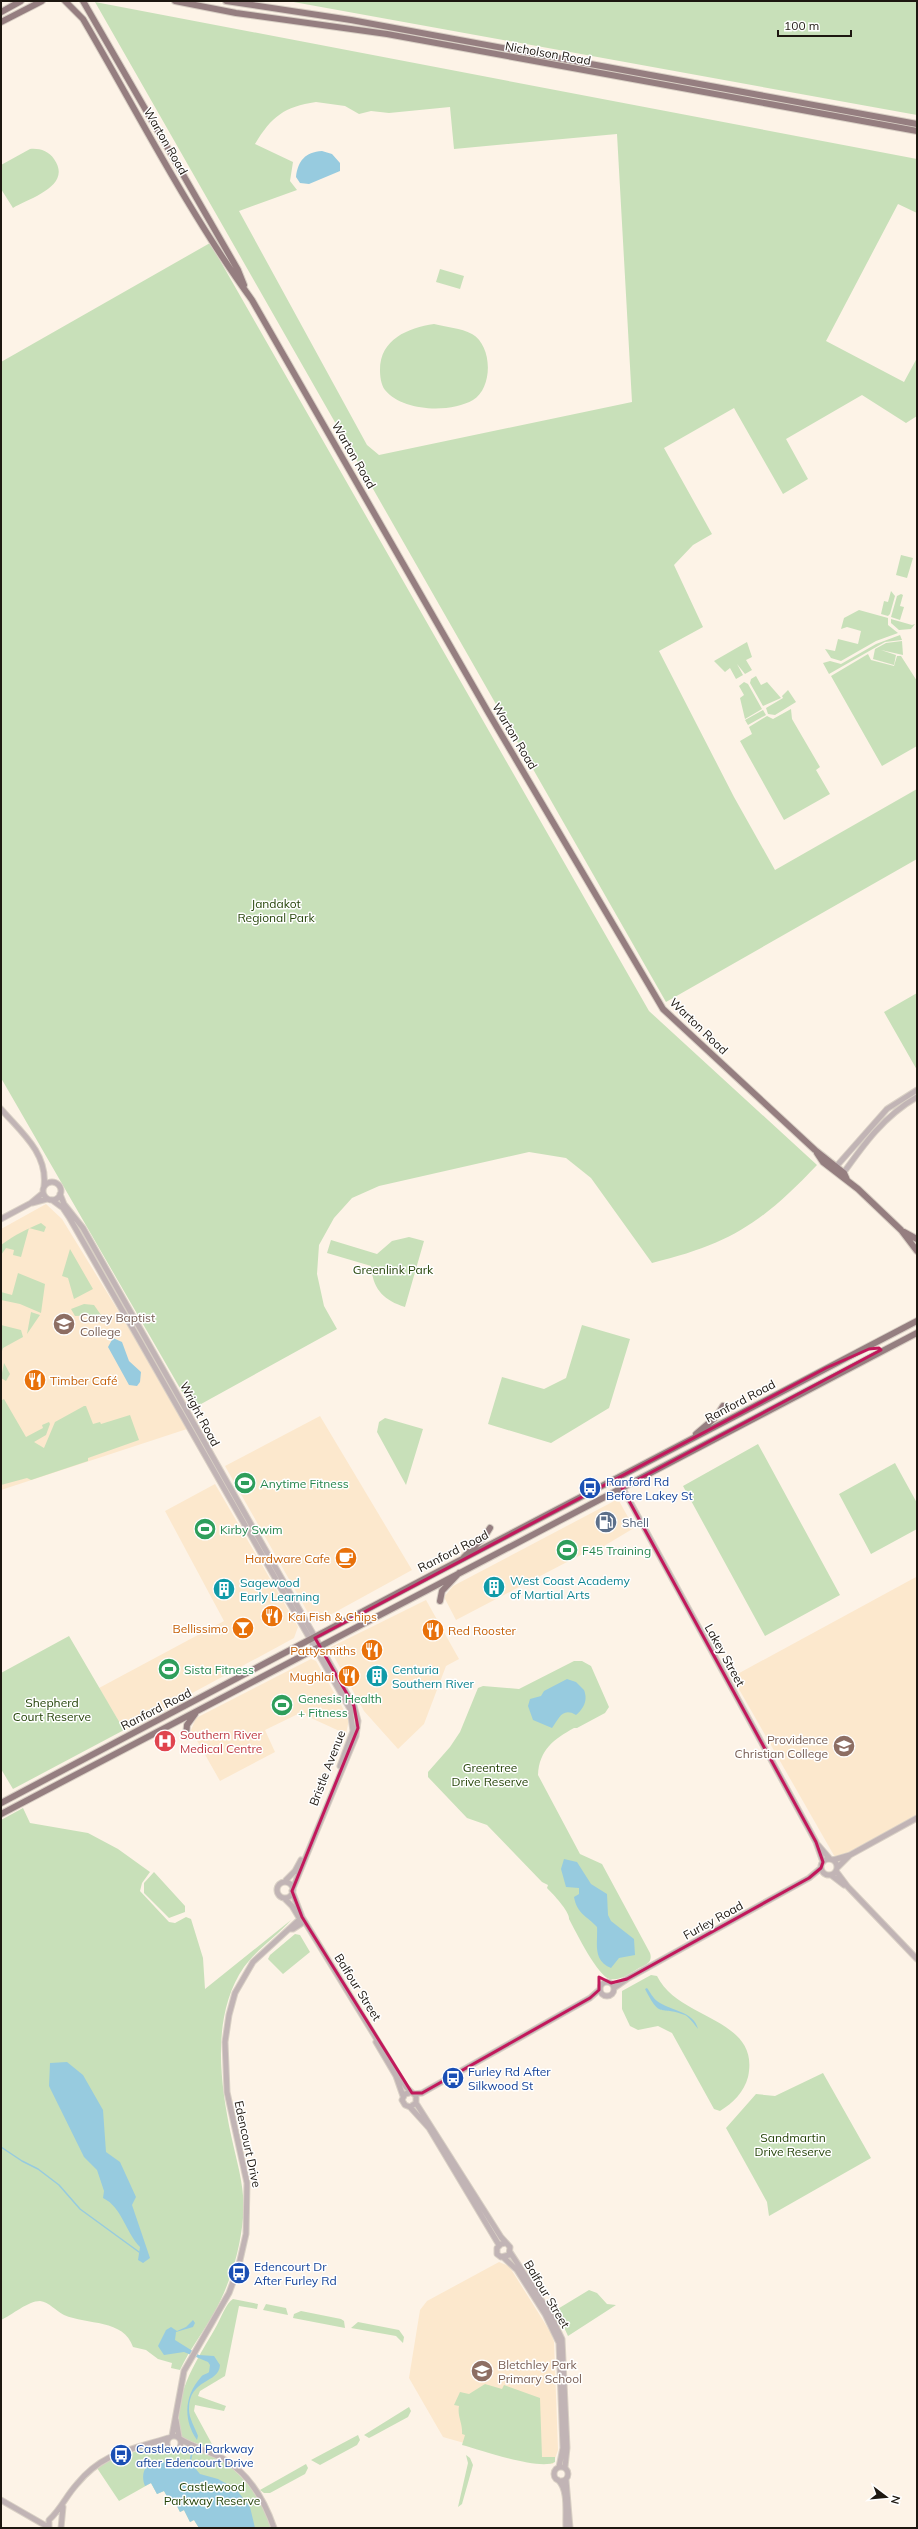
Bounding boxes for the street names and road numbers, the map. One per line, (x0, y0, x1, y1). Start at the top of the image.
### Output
street label: Nicholson Road (504, 38, 592, 68)
street label: Warton Road (141, 105, 191, 177)
street label: Warton Road (329, 419, 379, 491)
street label: Warton Road (489, 700, 541, 772)
street label: Warton Road (667, 995, 731, 1057)
street label: Ranford Road (702, 1376, 778, 1426)
street label: Wright Road (177, 1379, 223, 1449)
street label: Ranford Road (415, 1527, 491, 1575)
street label: Lakey Street (702, 1621, 748, 1689)
street label: Ranford Road (118, 1685, 194, 1733)
street label: Bristle Avenue (306, 1728, 348, 1808)
street label: Furley Road (680, 1897, 746, 1943)
street label: Balfour Street (331, 1951, 385, 2023)
street label: Edencourt Drive (231, 2099, 265, 2189)
street label: Balfour Street (521, 2257, 573, 2331)

